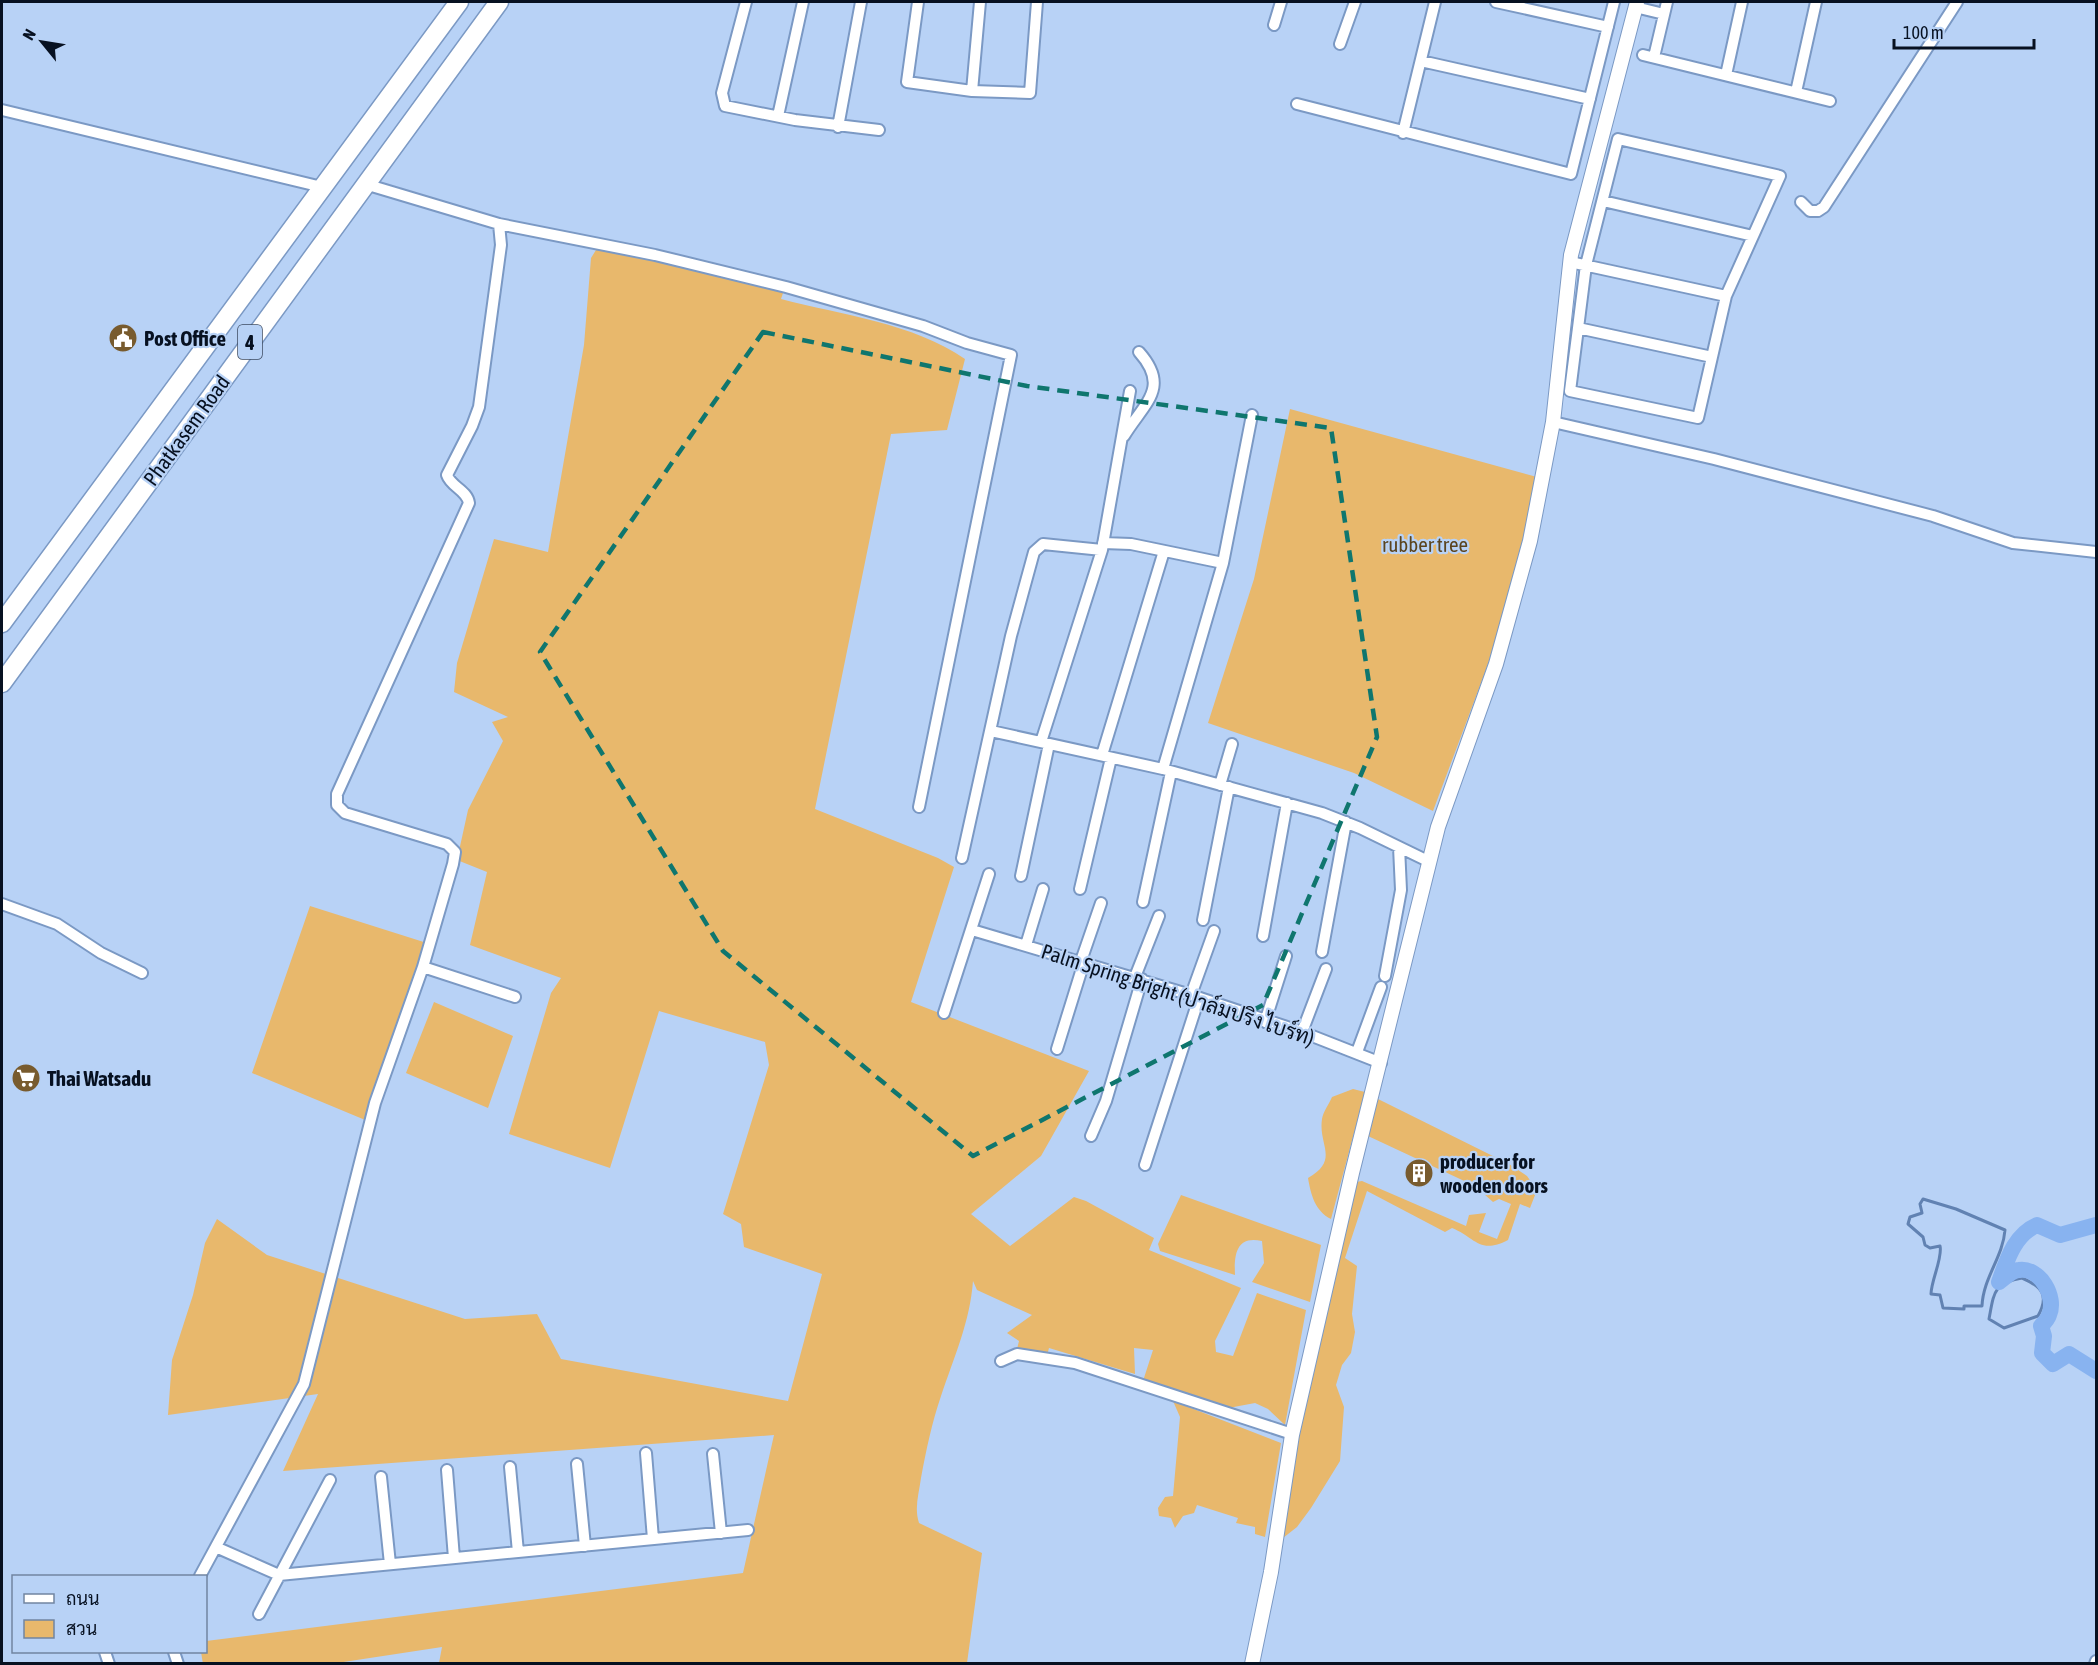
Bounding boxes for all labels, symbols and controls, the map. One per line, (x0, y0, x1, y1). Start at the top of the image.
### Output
north arrow (12, 12, 72, 72)
scale bar (1894, 12, 2034, 50)
text: 100 m (1903, 22, 1944, 43)
text: N (19, 26, 39, 43)
public building icon: Post Office (107, 322, 139, 354)
road number: 4 (238, 325, 262, 359)
place label: Post Office (144, 326, 226, 350)
street label: Phatkasem Road (138, 370, 234, 490)
park label: rubber tree (1382, 532, 1468, 556)
street label: Palm Spring Bright (ปาล์มปริง ไบร์ท) (1039, 938, 1318, 1049)
supermarket icon: Thai Watsadu (10, 1062, 42, 1094)
place label: Thai Watsadu (47, 1066, 151, 1090)
place label: producer for wooden doors (1440, 1149, 1549, 1197)
building icon: producer for wooden doors (1403, 1157, 1435, 1189)
legend (12, 1575, 207, 1653)
text: ถนน (66, 1588, 99, 1609)
text: สวน (66, 1618, 97, 1639)

